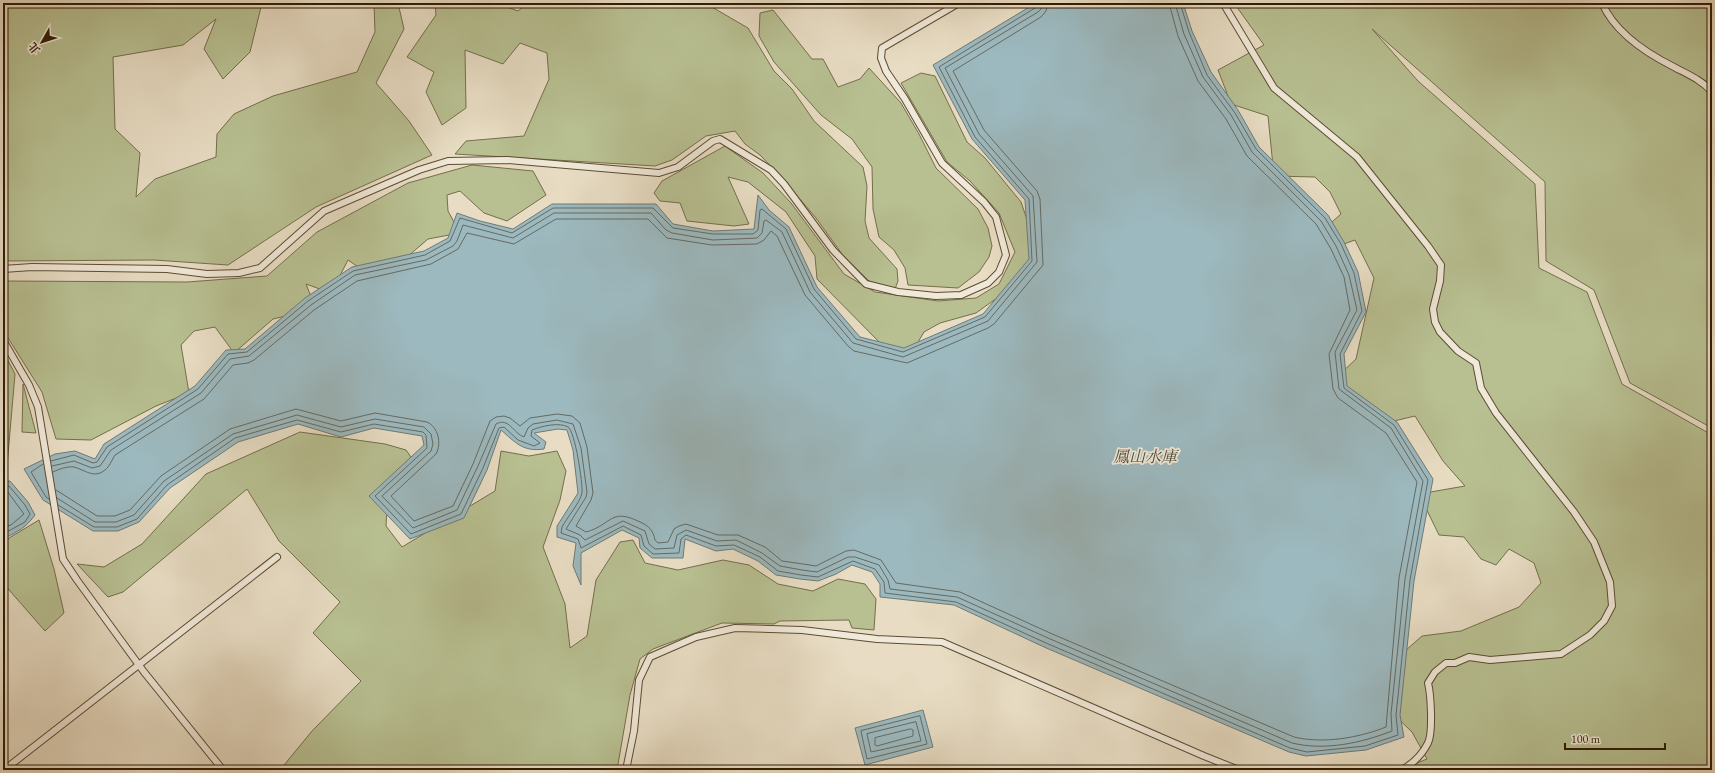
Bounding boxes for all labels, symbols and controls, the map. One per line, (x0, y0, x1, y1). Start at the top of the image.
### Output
north arrow (22, 22, 62, 62)
text: 北 (25, 40, 43, 57)
water label: 鳳山水庫 (1113, 446, 1180, 467)
scale bar (1565, 725, 1665, 751)
text: 100 m (1571, 731, 1601, 747)

